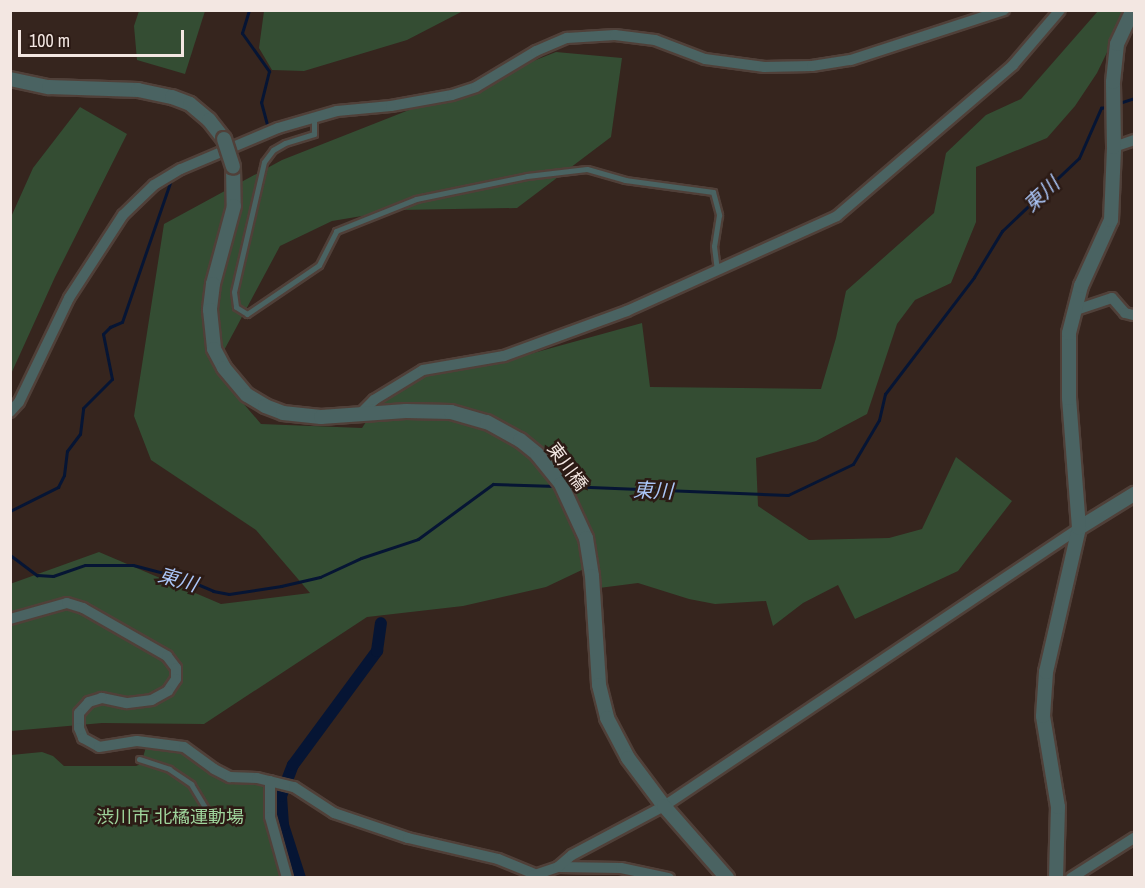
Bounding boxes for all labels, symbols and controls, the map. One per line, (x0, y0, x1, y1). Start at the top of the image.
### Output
scale bar (21, 18, 188, 56)
text: 100 m (29, 28, 70, 53)
water label: 東川 (1018, 172, 1064, 216)
street label: 東川橋 (542, 439, 592, 495)
water label: 東川 (633, 477, 673, 503)
water label: 東川 (155, 562, 201, 596)
park label: 渋川市 北橘運動場 (96, 806, 244, 828)

